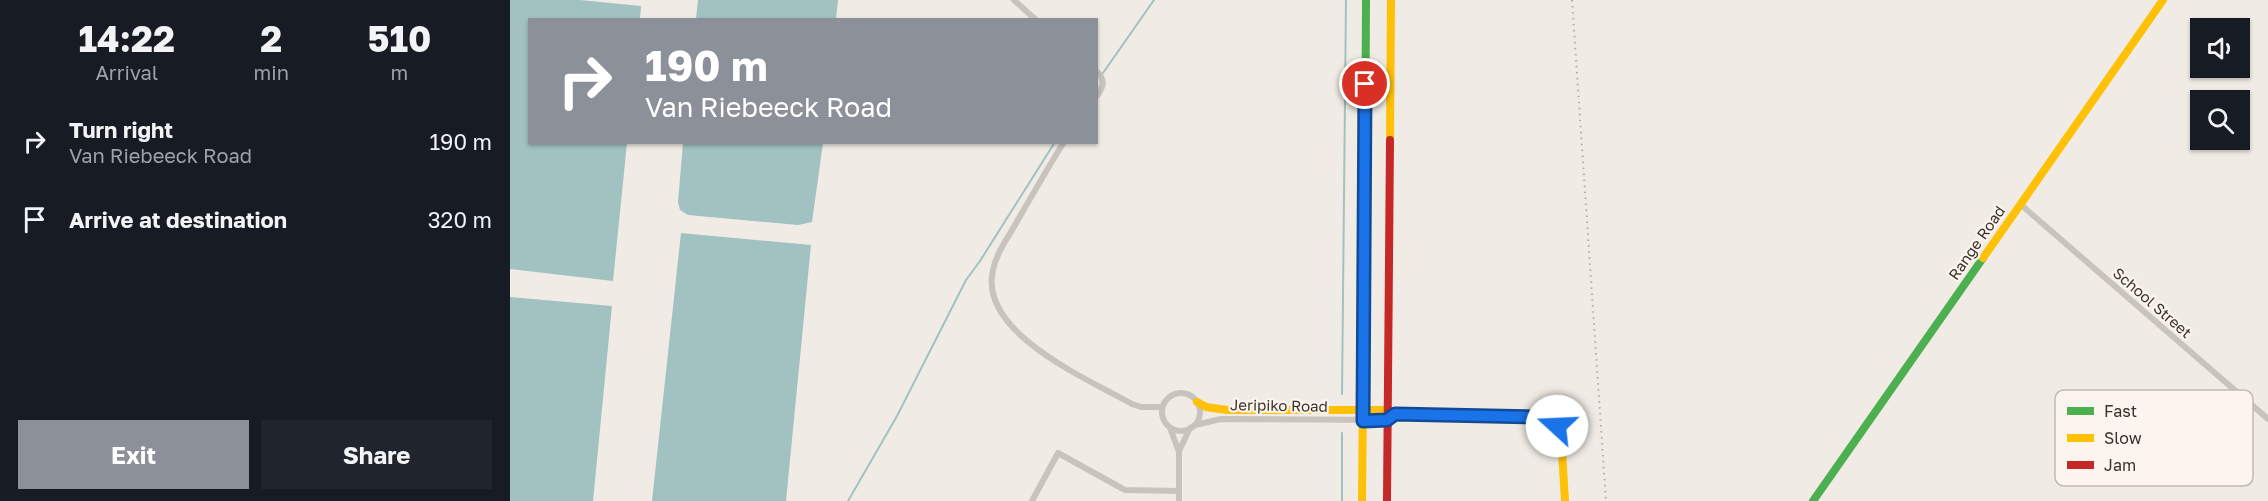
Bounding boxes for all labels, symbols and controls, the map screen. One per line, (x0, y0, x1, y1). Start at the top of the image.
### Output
text: 14:22 (79, 17, 175, 60)
text: 2 (260, 17, 282, 60)
text: 510 (368, 17, 431, 60)
map controls (2190, 18, 2250, 150)
button: sound (2190, 18, 2250, 78)
text: 190 m (645, 40, 768, 90)
icon: right (546, 42, 624, 120)
pin (1339, 58, 1390, 109)
text: Arrival (95, 60, 158, 84)
text: min (254, 60, 289, 84)
text: m (391, 60, 408, 84)
icon: arrive (1348, 67, 1381, 100)
button: search (2190, 90, 2250, 150)
text: Van Riebeeck Road (645, 91, 892, 123)
text: Turn right (69, 116, 173, 143)
icon: right (18, 125, 51, 158)
text: 190 m (429, 128, 492, 155)
text: Van Riebeeck Road (69, 143, 252, 167)
street label: Range Road (1944, 202, 2008, 283)
icon: arrive (18, 203, 51, 236)
text: Arrive at destination (69, 206, 287, 233)
text: 320 m (428, 206, 492, 233)
street label: School Street (2110, 263, 2196, 341)
legend (2055, 390, 2253, 486)
position arrow (1525, 394, 1589, 458)
street label: Jeripiko Road (1230, 395, 1328, 415)
text: Fast (2104, 401, 2137, 421)
button: Exit (18, 420, 249, 489)
button: Share (261, 420, 492, 489)
text: Slow (2104, 428, 2142, 448)
text: Jam (2104, 455, 2136, 475)

